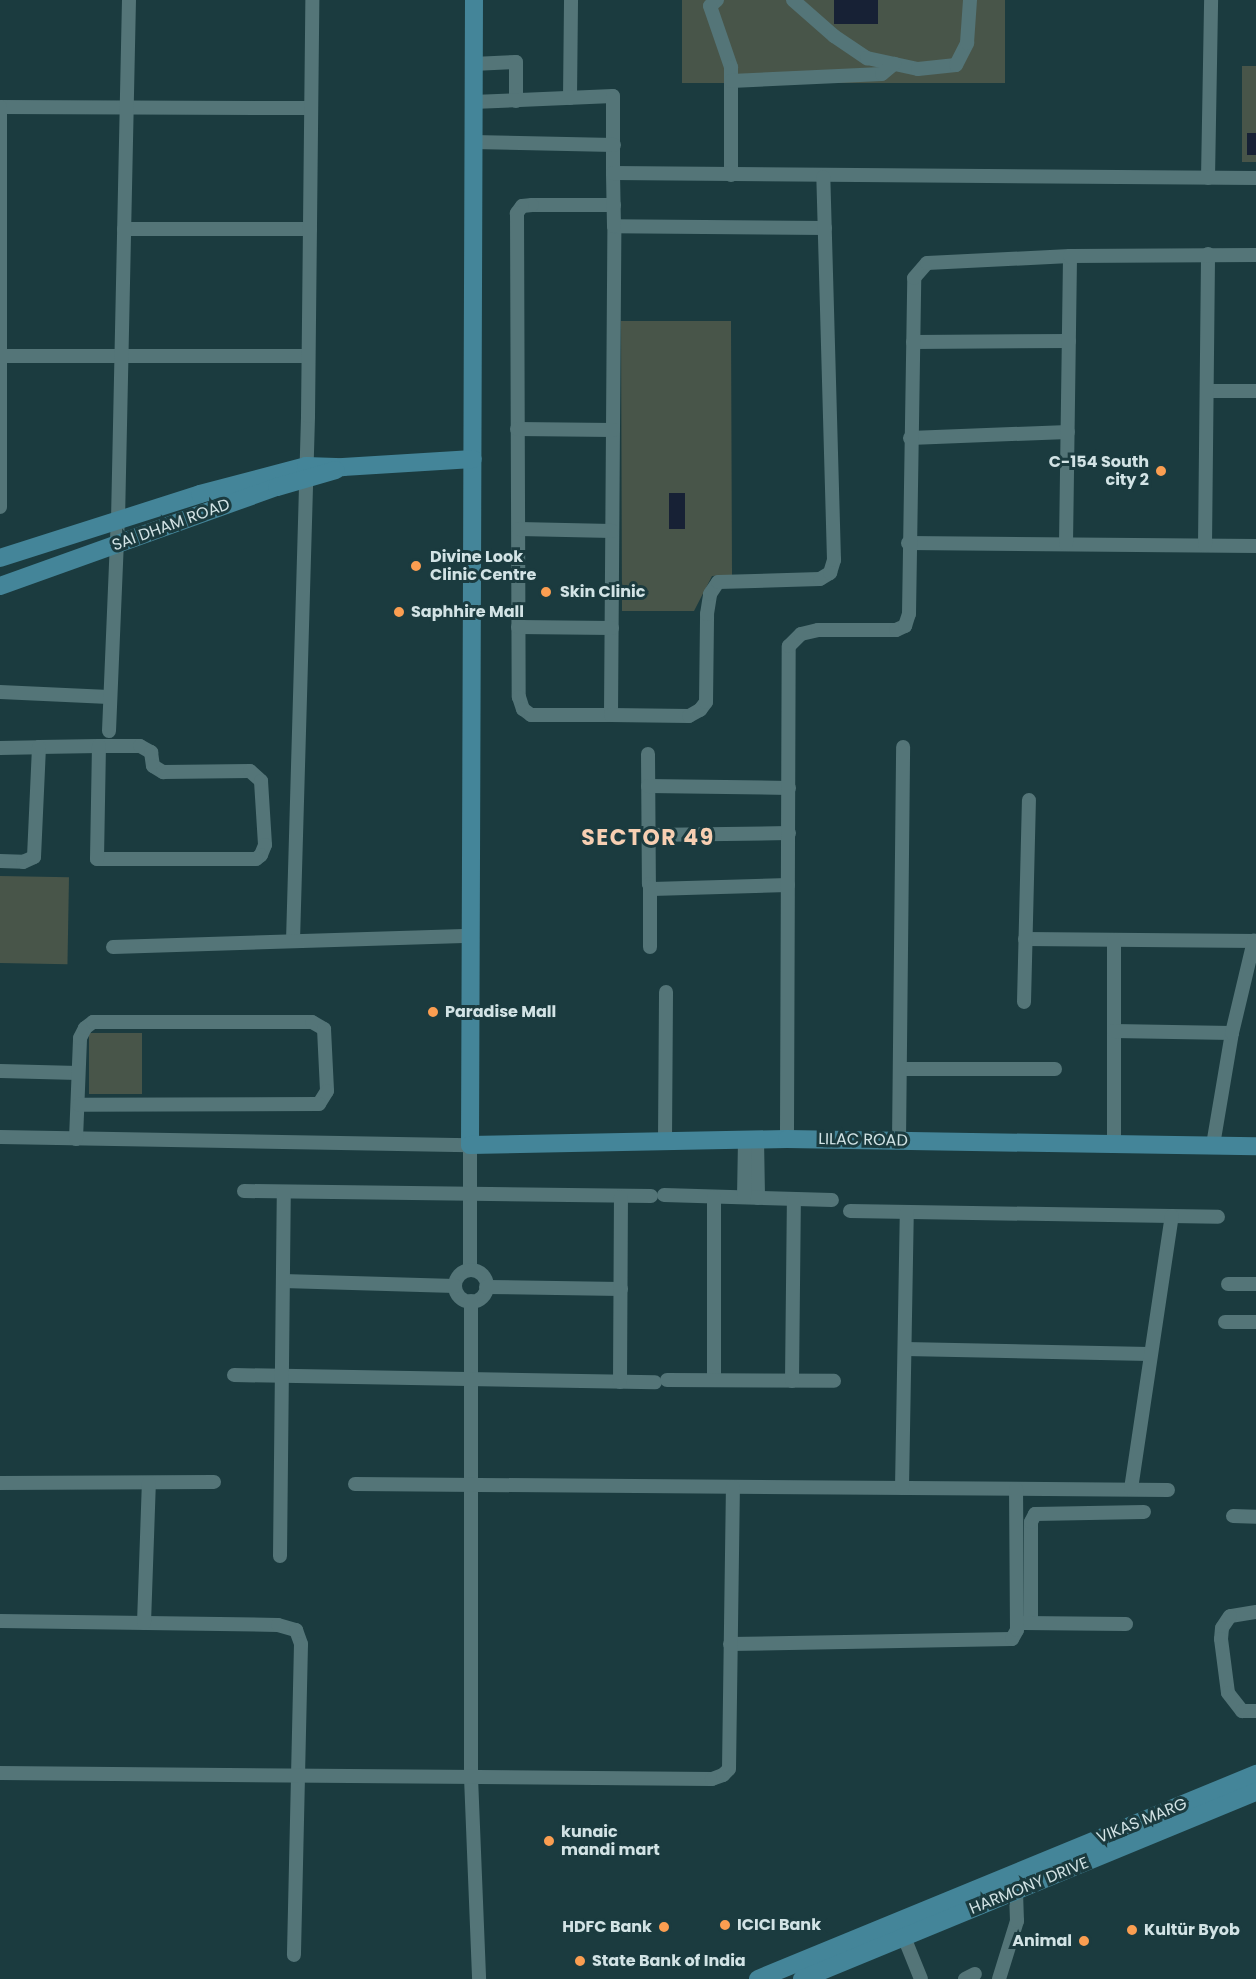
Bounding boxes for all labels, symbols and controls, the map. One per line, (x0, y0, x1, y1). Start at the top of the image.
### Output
place label: C-154 South city 2 (1049, 452, 1149, 490)
marker: C-154 South city 2 (1154, 464, 1168, 478)
street label: SAI DHAM ROAD (109, 495, 233, 555)
place label: Divine Look Clinic Centre (430, 547, 536, 585)
marker: Divine Look Clinic Centre (407, 557, 425, 575)
place label: Skin Clinic (560, 582, 645, 602)
marker: Skin Clinic (537, 583, 555, 601)
place label: Saphhire Mall (411, 602, 524, 622)
marker: Saphhire Mall (392, 605, 406, 619)
district label: SECTOR 49 (581, 825, 715, 851)
place label: Paradise Mall (445, 1002, 556, 1022)
marker: Paradise Mall (426, 1005, 440, 1019)
street label: LILAC ROAD (818, 1130, 908, 1150)
street label: VIKAS MARG (1094, 1794, 1190, 1848)
place label: kunaic mandi mart (561, 1822, 660, 1860)
marker: kunaic mandi mart (542, 1834, 556, 1848)
street label: HARMONY DRIVE (967, 1853, 1091, 1919)
place label: ICICI Bank (737, 1915, 821, 1935)
place label: HDFC Bank (562, 1917, 652, 1937)
marker: ICICI Bank (718, 1918, 732, 1932)
marker: HDFC Bank (657, 1920, 671, 1934)
place label: Kultür Byob (1144, 1920, 1240, 1940)
marker: Kultür Byob (1125, 1923, 1139, 1937)
place label: Animal (1012, 1931, 1072, 1951)
marker: Animal (1077, 1934, 1091, 1948)
place label: State Bank of India (592, 1951, 746, 1971)
marker: State Bank of India (573, 1954, 587, 1968)

